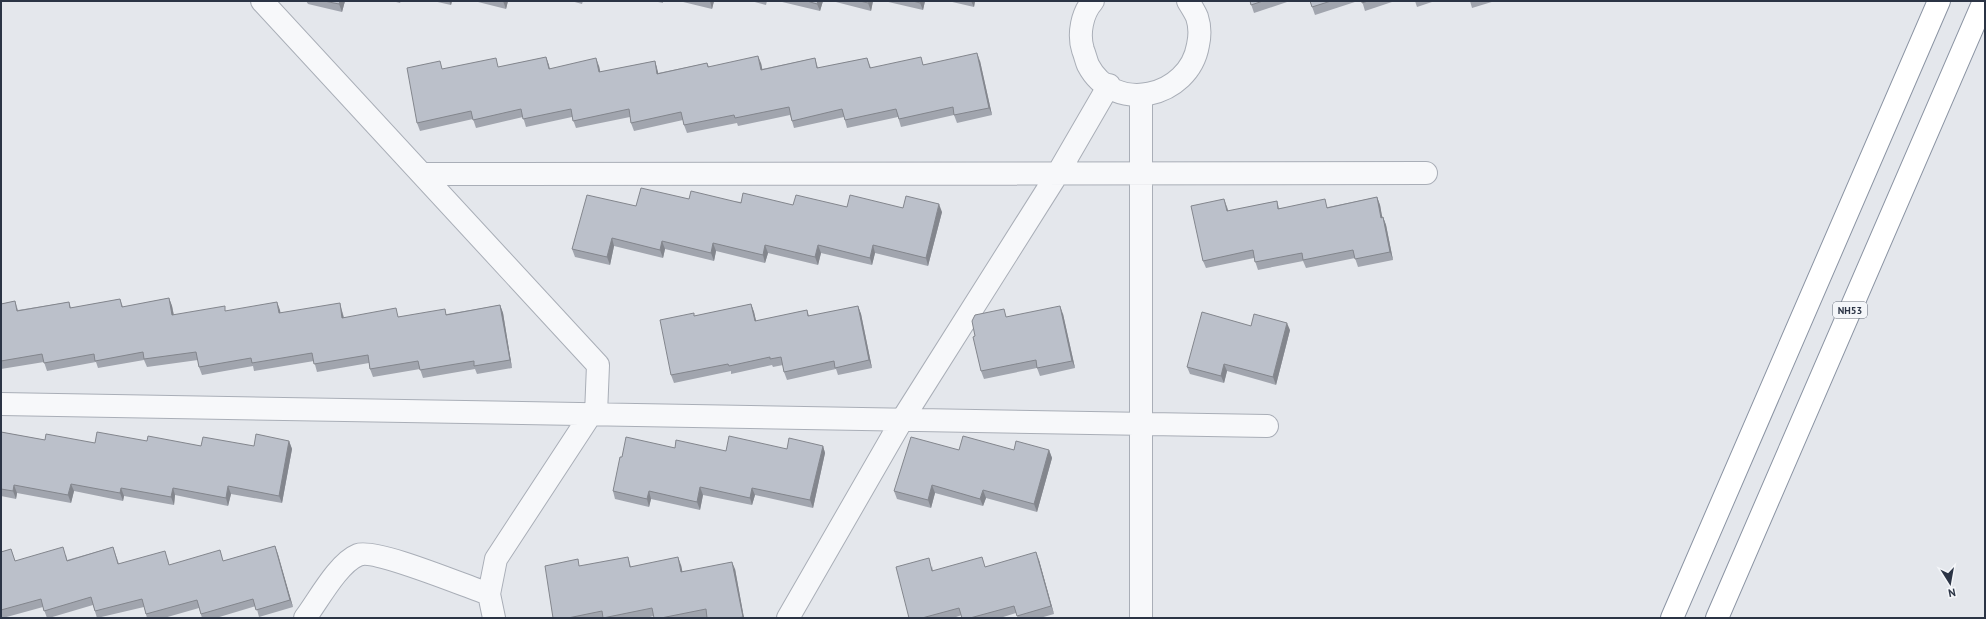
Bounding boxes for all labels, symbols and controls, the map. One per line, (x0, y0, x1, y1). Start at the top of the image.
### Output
road number: NH53 (1833, 302, 1867, 318)
north arrow (1930, 563, 1970, 603)
text: N (1947, 585, 1957, 600)

